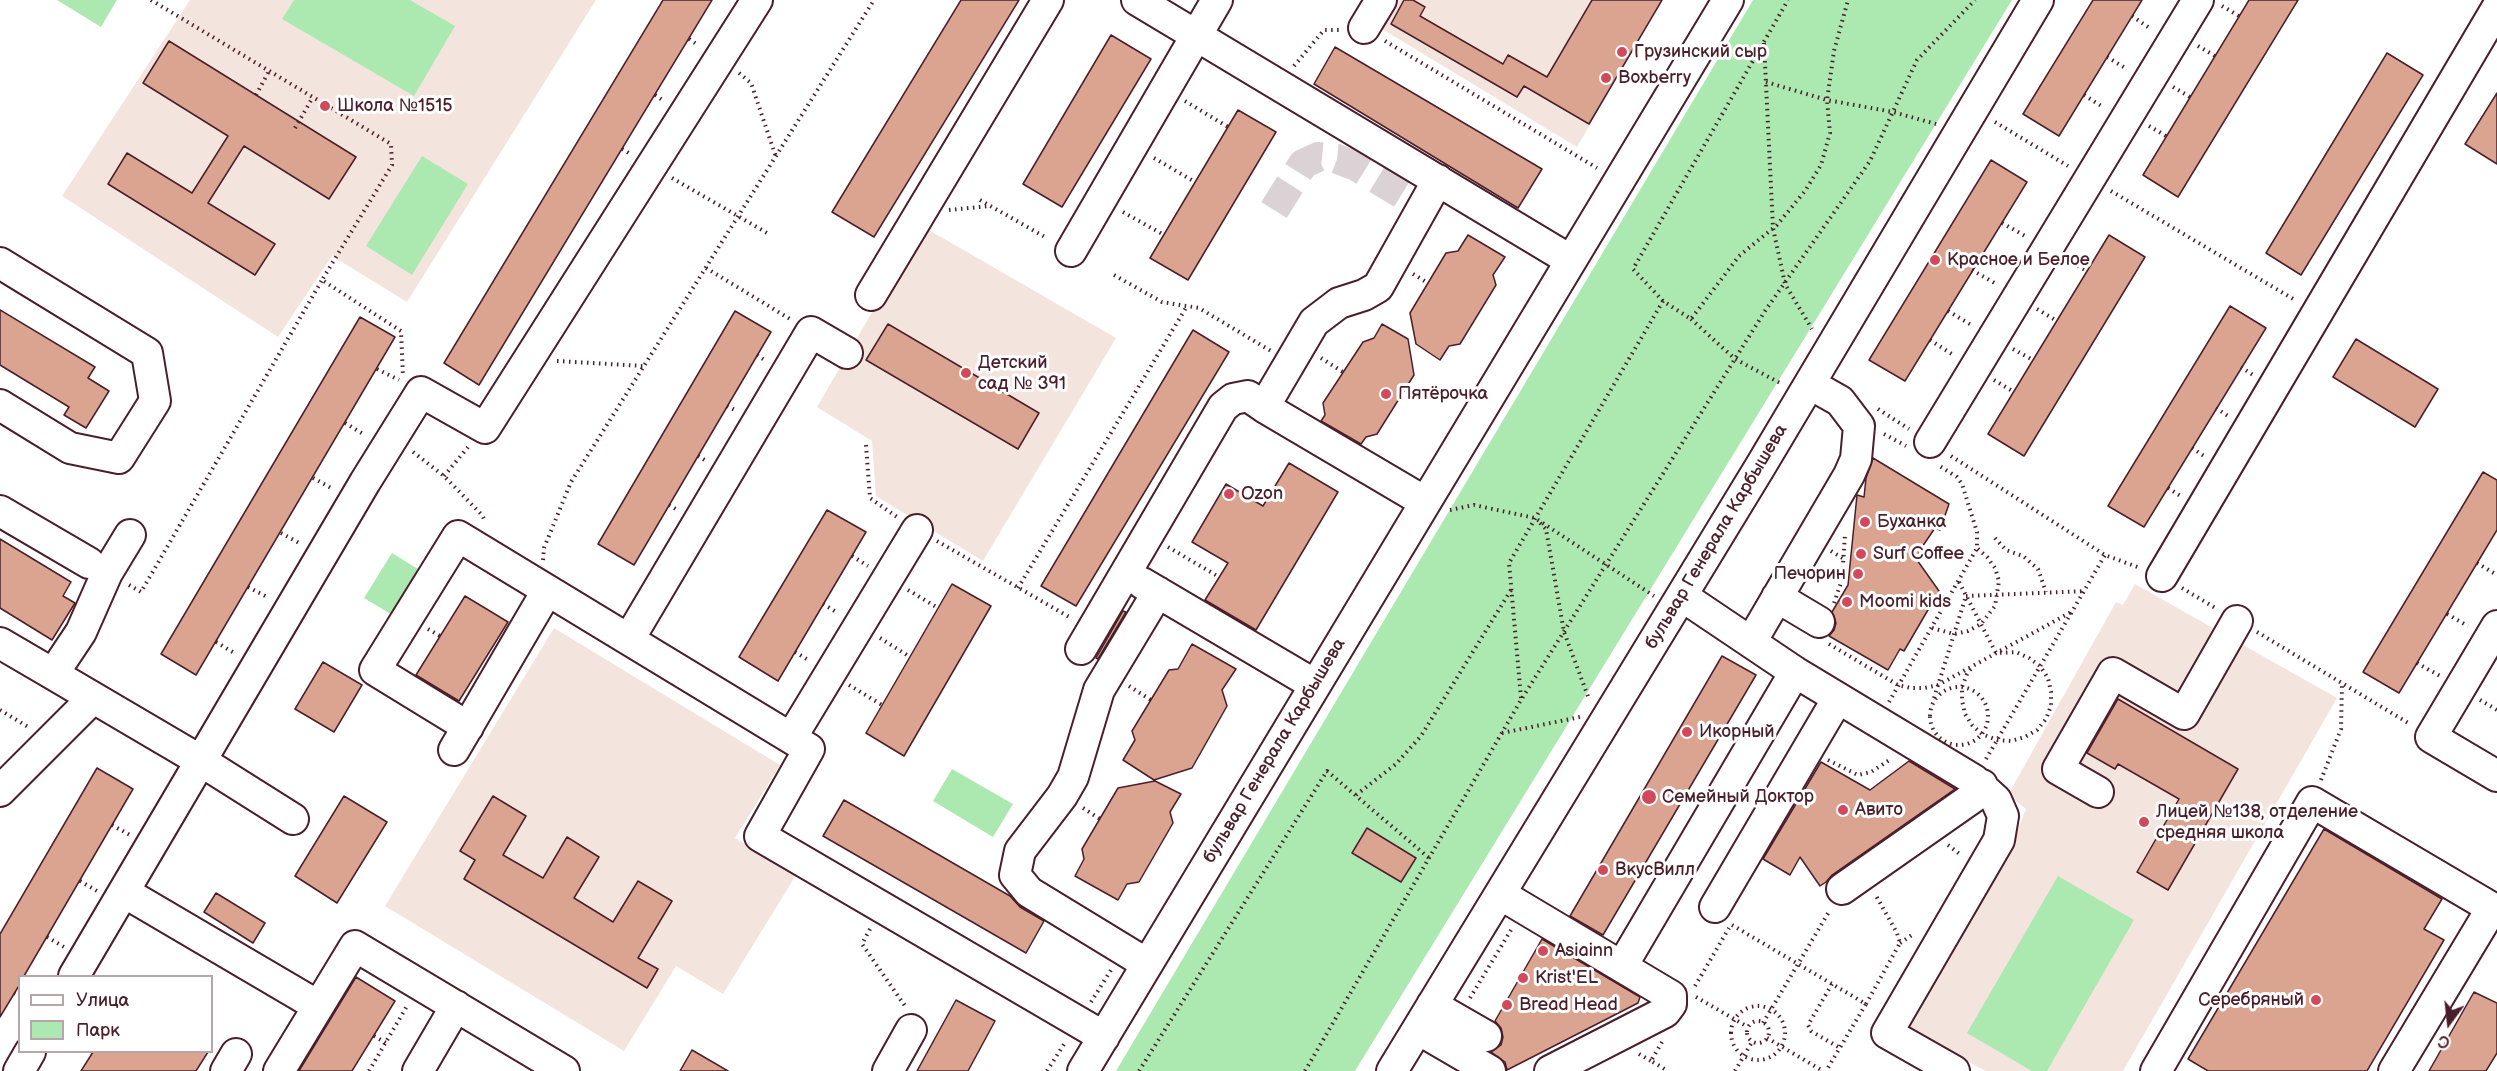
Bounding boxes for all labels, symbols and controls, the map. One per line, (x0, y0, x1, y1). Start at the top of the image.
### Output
place label: Грузинский сыр (1634, 41, 1767, 63)
marker: Грузинский сыр (1615, 45, 1629, 59)
place label: Boxberry (1618, 67, 1691, 89)
marker: Boxberry (1599, 71, 1613, 85)
place label: Школа №1515 (337, 95, 453, 117)
marker: Школа №1515 (318, 99, 332, 113)
place label: Красное и Белое (1947, 249, 2090, 271)
marker: Красное и Белое (1928, 253, 1942, 267)
place label: Детский сад № 391 (978, 352, 1066, 394)
marker: Детский сад № 391 (959, 366, 973, 380)
place label: Пятёрочка (1398, 383, 1488, 405)
marker: Пятёрочка (1379, 387, 1393, 401)
street label: бульвар Генерала Карбышева (1641, 421, 1793, 653)
place label: Ozon (1241, 483, 1283, 505)
marker: Ozon (1222, 487, 1236, 501)
place label: Буханка (1877, 511, 1946, 533)
marker: Буханка (1858, 515, 1872, 529)
place label: Surf Coffee (1873, 543, 1964, 565)
marker: Surf Coffee (1854, 547, 1868, 561)
place label: Печорин (1773, 563, 1846, 585)
marker: Печорин (1851, 567, 1865, 581)
place label: Moomi kids (1859, 591, 1951, 613)
marker: Moomi kids (1840, 595, 1854, 609)
street label: бульвар Генерала Карбышева (1199, 635, 1351, 867)
place label: Икорный (1699, 721, 1775, 743)
marker: Икорный (1680, 725, 1694, 739)
place label: Семейный Доктор (1662, 786, 1814, 808)
marker: Семейный Доктор (1640, 788, 1658, 806)
place label: Авито (1855, 799, 1903, 821)
place label: Лицей №138, отделение средняя школа (2156, 801, 2358, 844)
marker: Авито (1836, 803, 1850, 817)
marker: Лицей №138, отделение средняя школа (2137, 815, 2151, 829)
place label: ВкусВилл (1615, 859, 1695, 881)
marker: ВкусВилл (1596, 863, 1610, 877)
place label: Asiainn (1555, 940, 1613, 962)
marker: Asiainn (1536, 944, 1550, 958)
place label: Krist'EL (1535, 967, 1598, 989)
marker: Krist'EL (1516, 971, 1530, 985)
legend (18, 975, 213, 1053)
place label: Серебряный (2198, 989, 2304, 1011)
text: Улица (76, 990, 129, 1011)
marker: Серебряный (2309, 993, 2323, 1007)
north arrow (2419, 993, 2479, 1053)
place label: Bread Head (1519, 994, 1618, 1016)
marker: Bread Head (1500, 998, 1514, 1012)
text: Парк (76, 1020, 120, 1041)
text: С (2436, 1030, 2452, 1051)

